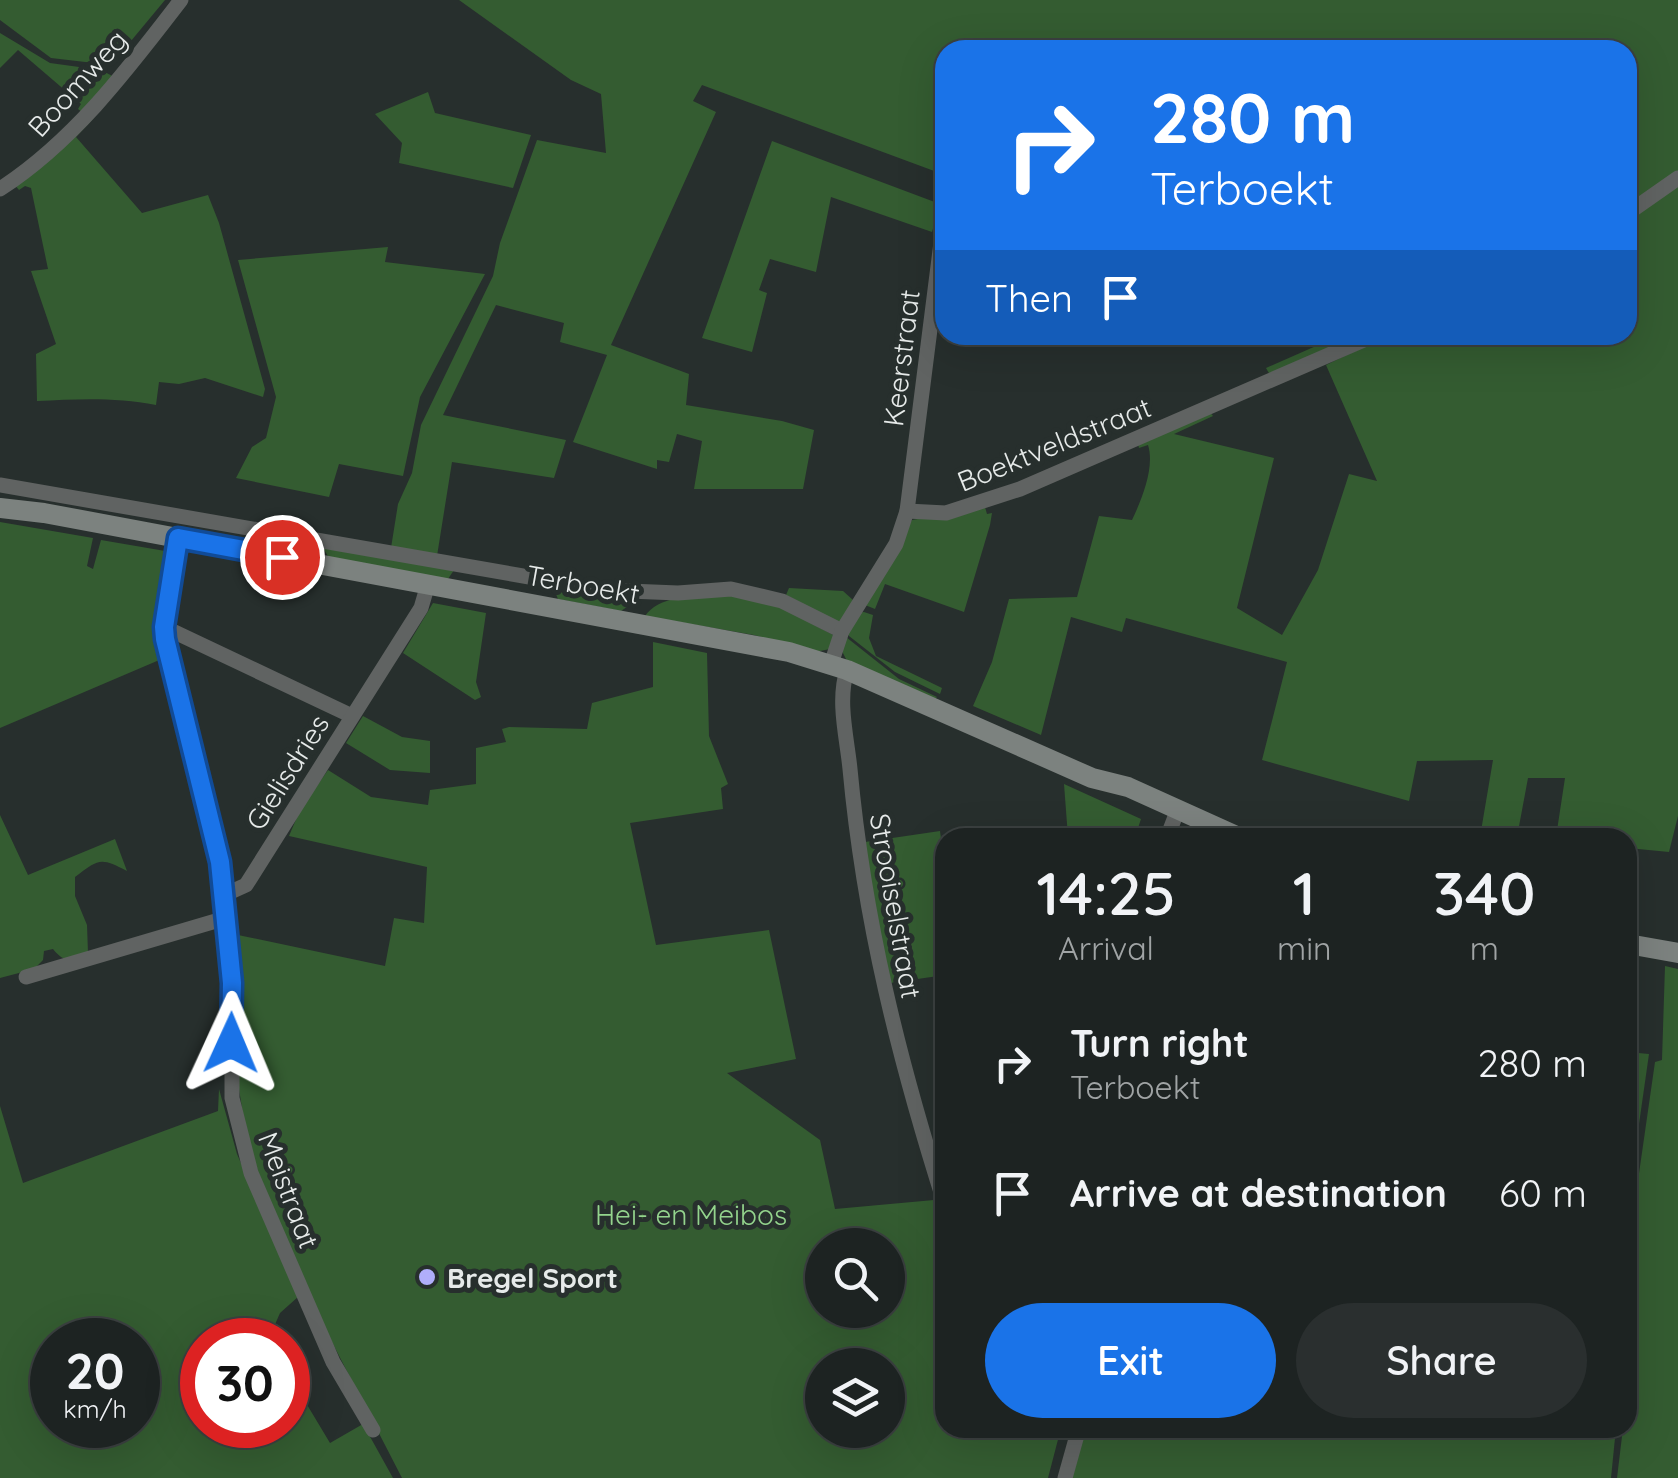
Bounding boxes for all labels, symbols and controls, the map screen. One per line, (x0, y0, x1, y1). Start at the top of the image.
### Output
street label: Boomweg (20, 22, 134, 144)
text: 280 m (1150, 73, 1355, 161)
icon: right (985, 80, 1115, 210)
text: Terboekt (1150, 160, 1334, 216)
icon: arrive (1093, 270, 1148, 325)
text: Then (985, 274, 1073, 322)
street label: Keerstraat (875, 288, 927, 428)
street label: Boektveldstraat (952, 389, 1156, 499)
pin (240, 515, 325, 600)
icon: arrive (255, 530, 310, 585)
street label: Terboekt (524, 557, 642, 611)
street label: Gielisdries (238, 708, 336, 836)
street label: Strooiselstraat (862, 811, 930, 1001)
text: 14:25 (1036, 855, 1176, 930)
text: 1 (1293, 855, 1316, 930)
text: 340 (1433, 855, 1536, 930)
text: Arrival (1058, 928, 1154, 968)
text: min (1277, 928, 1332, 968)
text: m (1470, 928, 1499, 968)
position arrow (179, 991, 283, 1095)
text: Turn right (1070, 1019, 1249, 1067)
icon: right (985, 1036, 1040, 1091)
text: 280 m (1478, 1039, 1587, 1087)
text: Terboekt (1070, 1067, 1201, 1107)
street label: Meistraat (251, 1127, 327, 1253)
icon: arrive (985, 1166, 1040, 1221)
text: Arrive at destination (1070, 1169, 1447, 1217)
text: 60 m (1499, 1169, 1587, 1217)
park label: Hei- en Meibos (595, 1197, 787, 1232)
map controls (805, 1228, 905, 1448)
button: search (805, 1228, 905, 1328)
place label: Bregel Sport (447, 1260, 618, 1295)
marker: Bregel Sport (416, 1266, 438, 1288)
button: Exit (985, 1303, 1276, 1418)
button: Share (1296, 1303, 1587, 1418)
speed limit sign: 30 (180, 1318, 310, 1448)
text: 20 (65, 1339, 125, 1402)
button: layers (805, 1348, 905, 1448)
text: km/h (63, 1393, 127, 1424)

